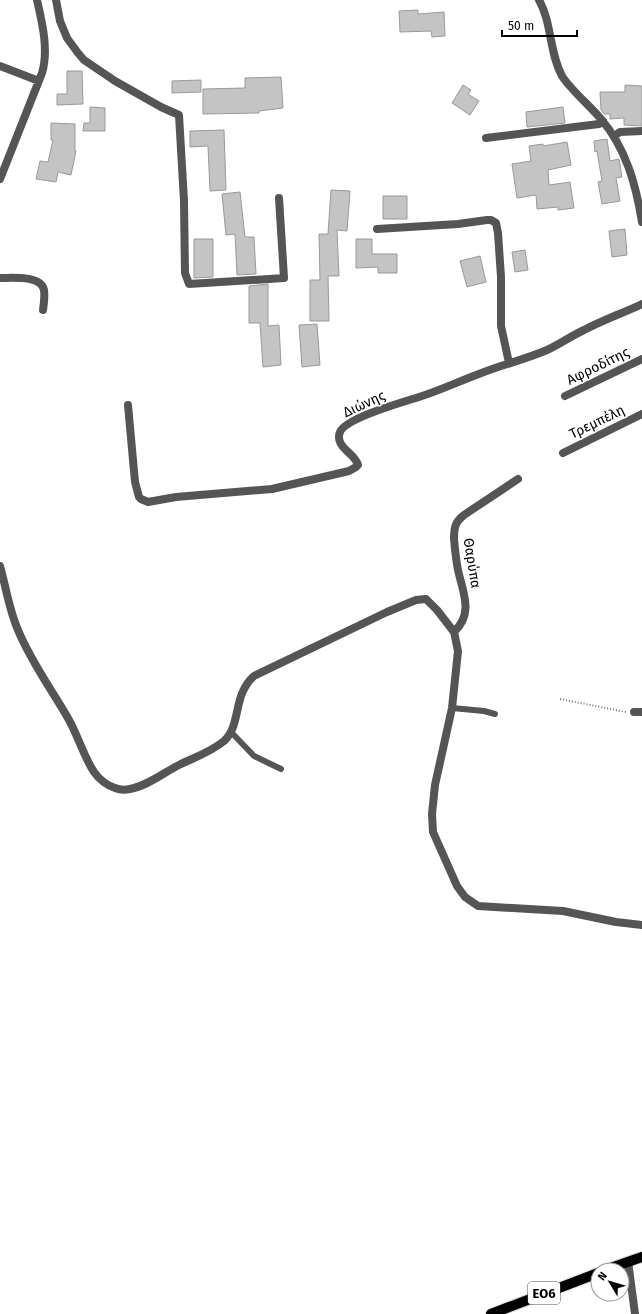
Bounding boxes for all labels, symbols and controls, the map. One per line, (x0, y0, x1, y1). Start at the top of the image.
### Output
scale bar (502, 12, 577, 38)
text: 50 m (508, 19, 534, 33)
street label: Αφροδίτης (564, 343, 633, 388)
street label: Διώνης (340, 387, 388, 421)
street label: Τρεμπέλη (567, 401, 627, 443)
street label: Θαρύπα (460, 537, 484, 589)
north arrow (590, 1262, 630, 1302)
text: N (595, 1269, 610, 1283)
road number: ΕΟ6 (528, 1282, 560, 1304)

